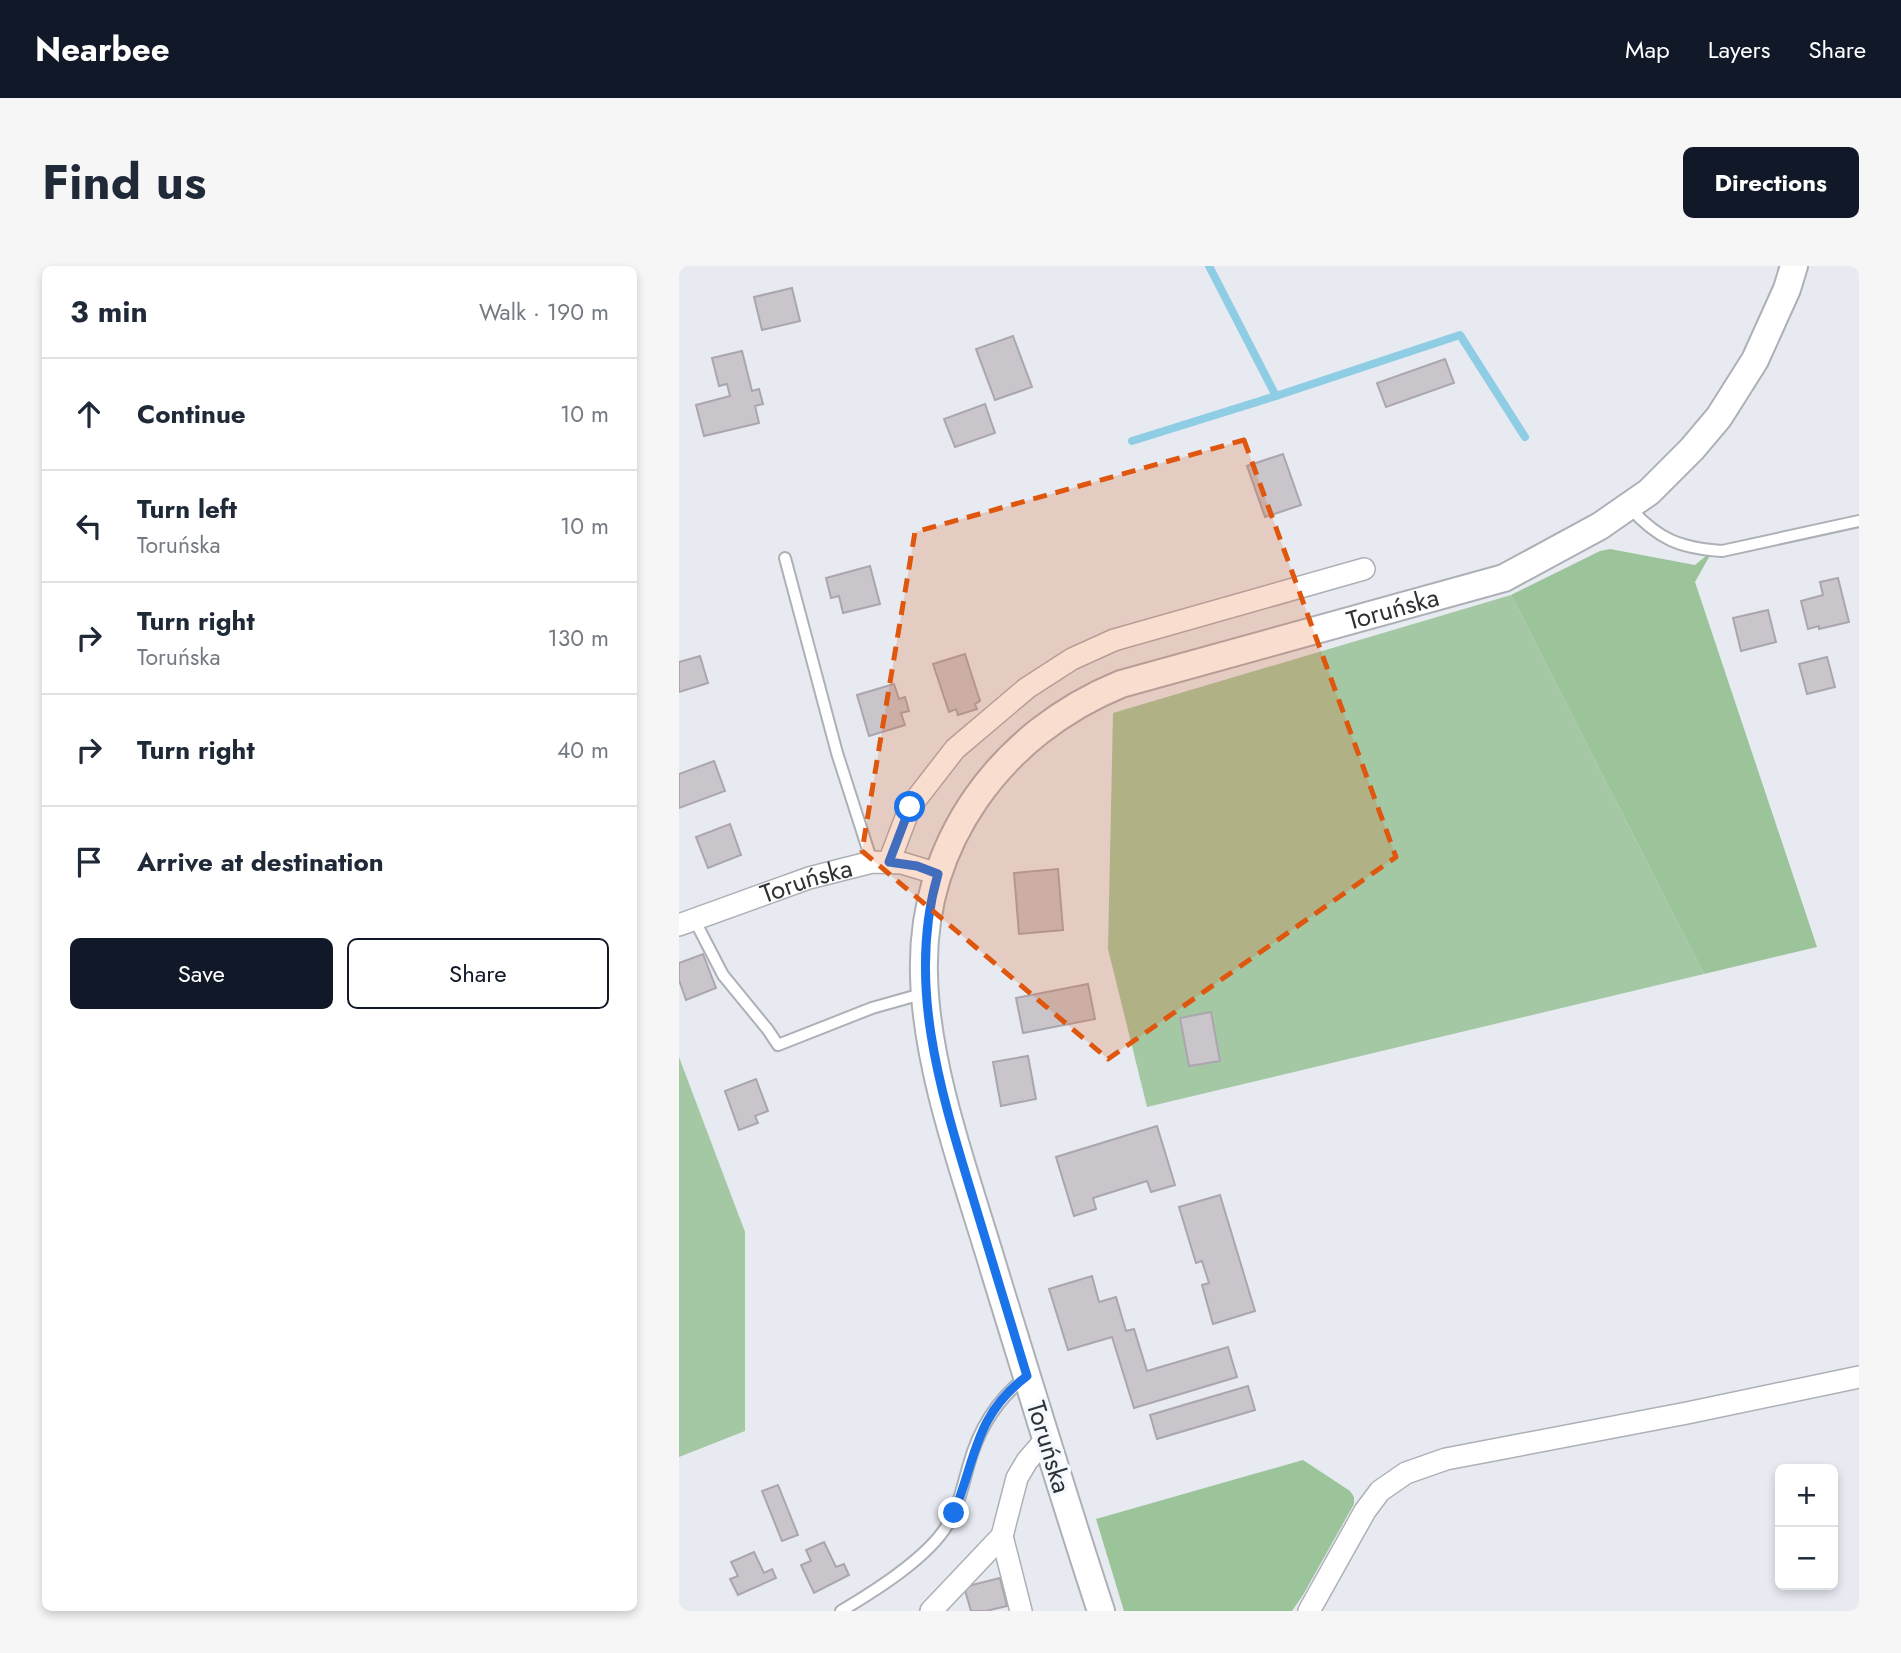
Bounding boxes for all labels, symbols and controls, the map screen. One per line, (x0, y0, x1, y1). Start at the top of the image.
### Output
text: Nearbee (35, 26, 170, 73)
text: Map (1625, 32, 1670, 67)
text: Layers (1708, 32, 1770, 67)
text: Share (1808, 32, 1866, 67)
text: Find us (42, 147, 206, 217)
button: Directions (1683, 147, 1859, 218)
text: 3 min (70, 290, 148, 333)
text: Walk · 190 m (479, 295, 609, 329)
icon: ahead (70, 395, 108, 433)
text: Continue (137, 395, 246, 433)
text: 10 m (560, 397, 609, 431)
text: Turn left (137, 490, 237, 528)
icon: left (70, 507, 108, 545)
text: 10 m (560, 509, 609, 543)
text: Toruńska (137, 528, 220, 562)
street label: Toruńska (1342, 578, 1443, 640)
text: Turn right (137, 602, 255, 640)
icon: right (70, 619, 108, 657)
text: 130 m (547, 621, 609, 655)
text: Toruńska (137, 640, 220, 674)
icon: right (70, 731, 108, 769)
text: Turn right (137, 731, 255, 769)
text: 40 m (557, 733, 609, 767)
route start (894, 791, 925, 822)
icon: arrive (70, 843, 108, 881)
text: Arrive at destination (137, 843, 384, 881)
street label: Toruńska (755, 849, 856, 913)
button: Save (70, 938, 333, 1009)
button: Share (347, 938, 609, 1009)
street label: Toruńska (1017, 1396, 1081, 1498)
map controls (1775, 1464, 1838, 1590)
button: + (1775, 1464, 1838, 1527)
route end (938, 1497, 969, 1528)
button: − (1775, 1527, 1838, 1590)

